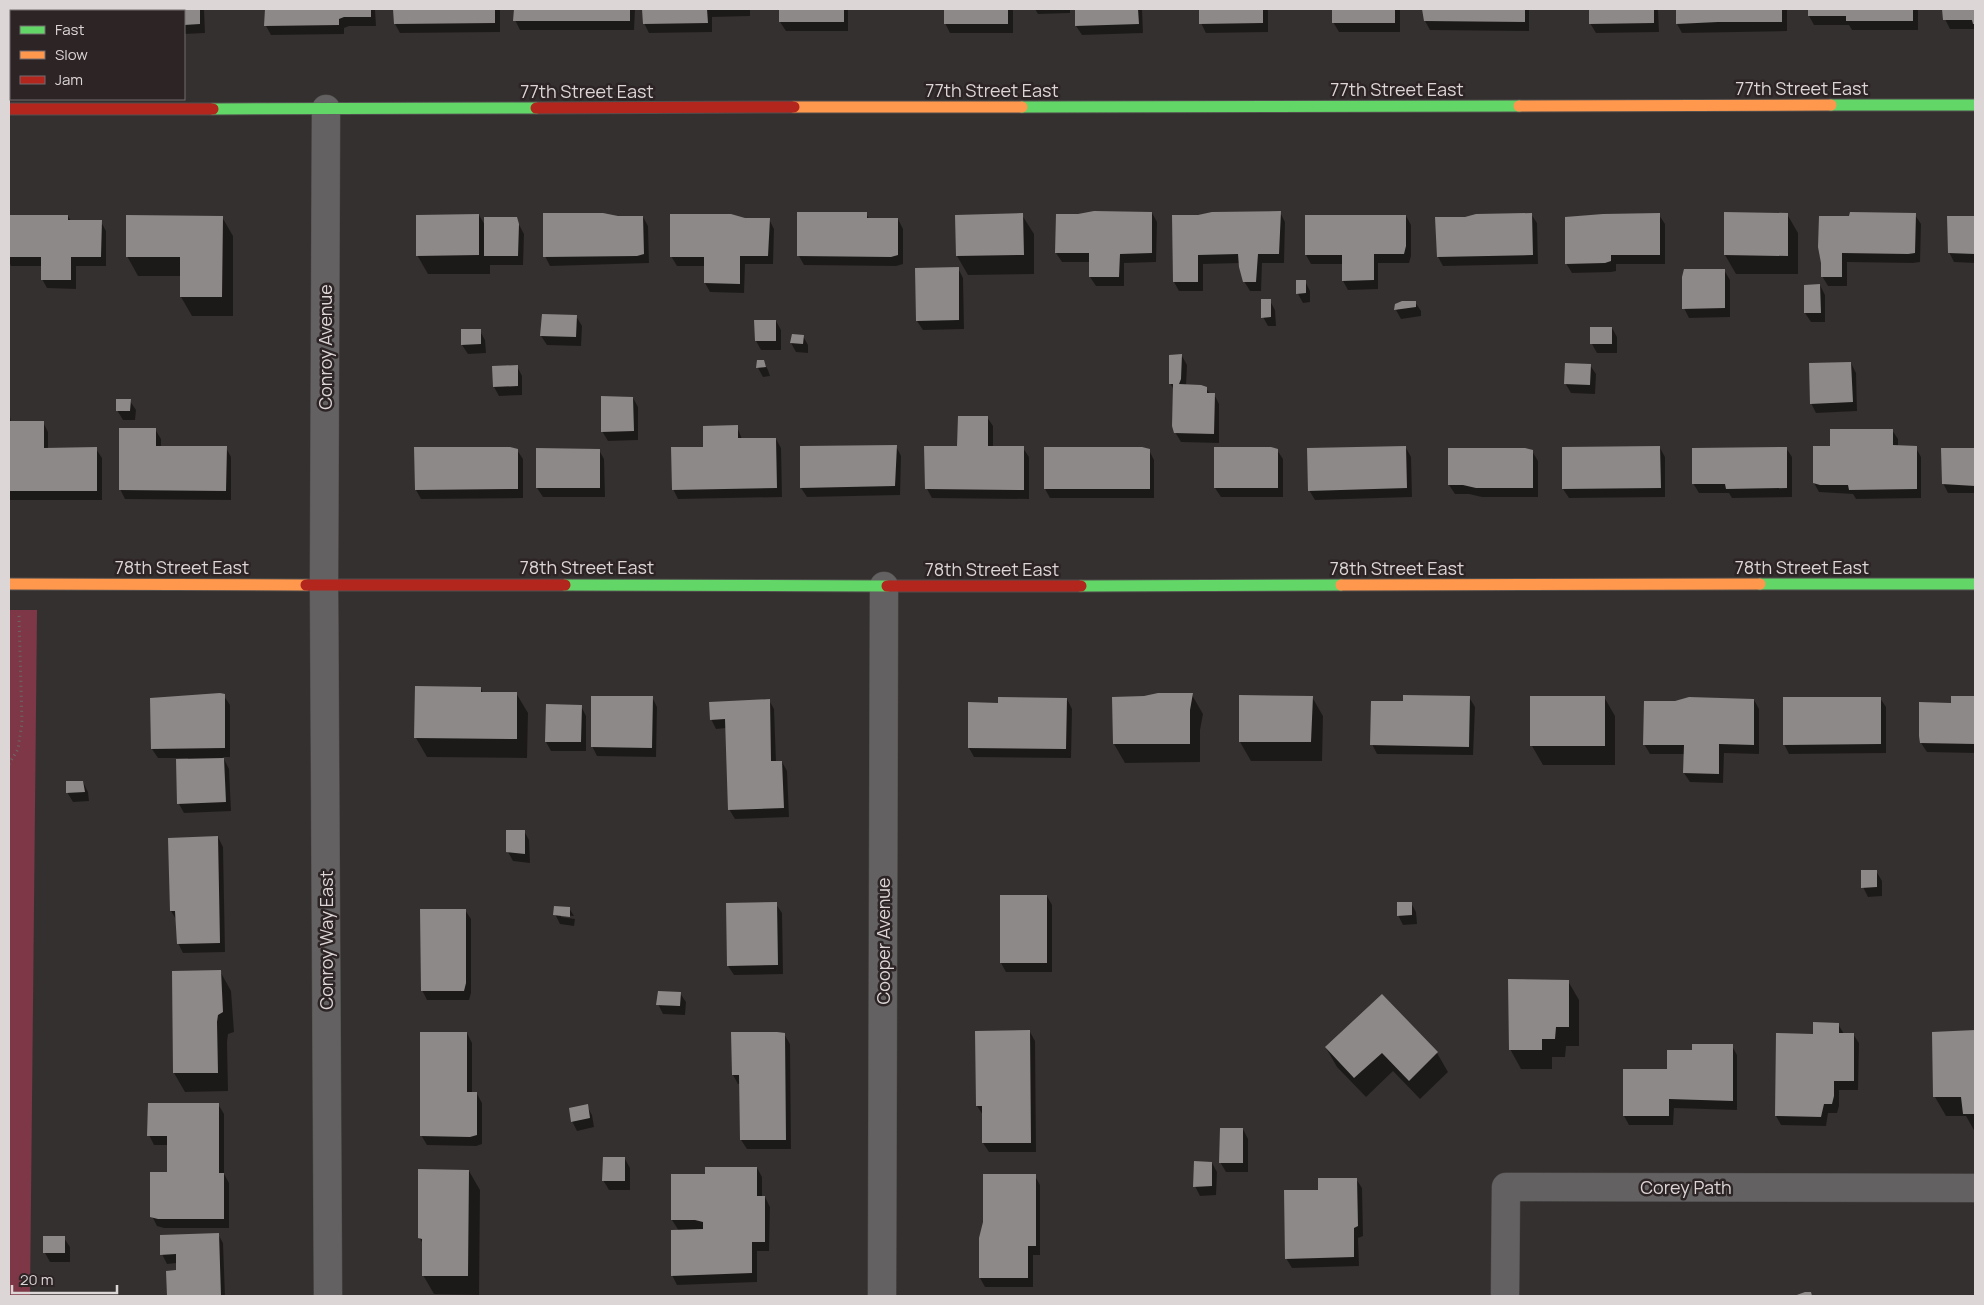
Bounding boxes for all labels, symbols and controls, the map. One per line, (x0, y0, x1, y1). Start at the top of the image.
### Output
legend (10, 10, 185, 100)
text: Fast (55, 19, 84, 40)
text: Slow (55, 44, 88, 65)
text: Jam (55, 69, 83, 90)
street label: 77th Street East (1735, 76, 1869, 100)
street label: 77th Street East (1330, 77, 1464, 101)
street label: 77th Street East (925, 78, 1059, 102)
street label: 77th Street East (520, 79, 654, 103)
street label: Conroy Avenue (313, 284, 337, 410)
street label: 78th Street East (115, 555, 249, 579)
street label: 78th Street East (520, 555, 654, 579)
street label: 78th Street East (1735, 555, 1869, 579)
street label: 78th Street East (1330, 556, 1464, 580)
street label: 78th Street East (925, 557, 1059, 581)
street label: Conroy Way East (314, 870, 338, 1010)
street label: Cooper Avenue (871, 877, 895, 1005)
street label: Corey Path (1640, 1175, 1732, 1199)
scale bar (12, 1262, 118, 1294)
text: 20 m (20, 1269, 53, 1290)

